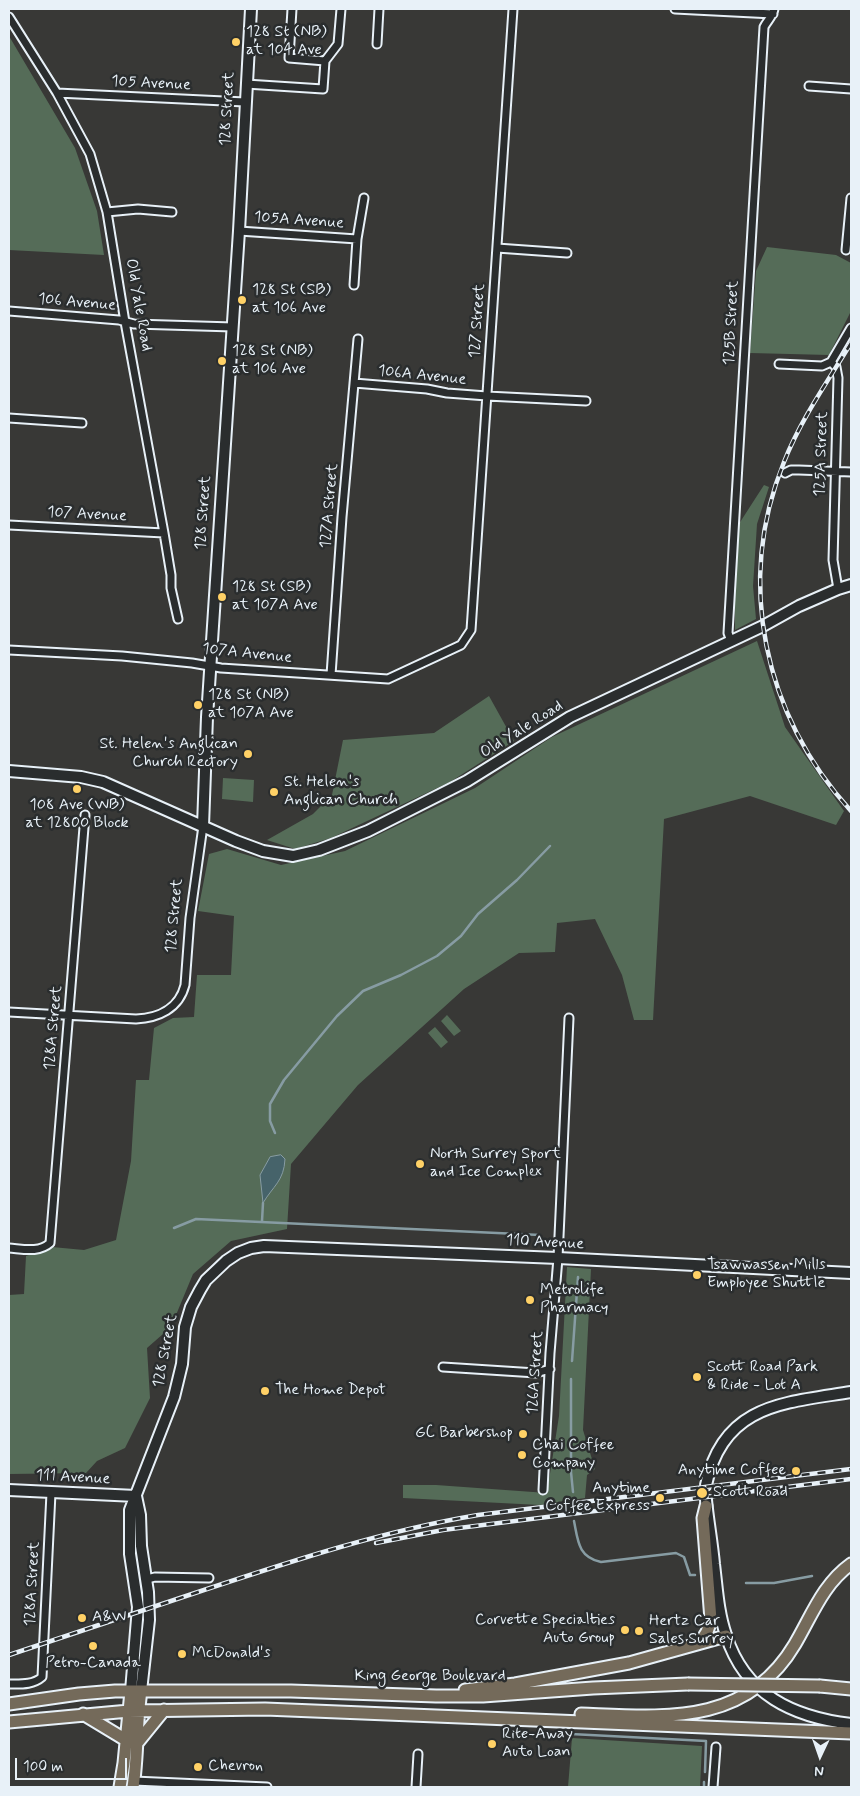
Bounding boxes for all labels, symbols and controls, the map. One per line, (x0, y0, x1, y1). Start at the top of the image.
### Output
place label: 128 St (NB) at 104 Ave (246, 23, 327, 61)
marker: 128 St (NB) at 104 Ave (230, 36, 242, 48)
street label: 128 Street (216, 71, 240, 147)
street label: 105 Avenue (111, 72, 191, 96)
street label: 105A Avenue (253, 208, 345, 234)
street label: Old Yale Road (120, 257, 156, 353)
street label: 125B Street (720, 280, 744, 366)
place label: 128 St (SB) at 106 Ave (252, 281, 331, 319)
street label: 127 Street (466, 283, 490, 359)
street label: 106 Avenue (37, 290, 117, 316)
marker: 128 St (SB) at 106 Ave (236, 294, 248, 306)
place label: 128 St (NB) at 106 Ave (232, 342, 313, 380)
marker: 128 St (NB) at 106 Ave (216, 355, 228, 367)
street label: 106A Avenue (377, 362, 467, 390)
street label: 125A Street (811, 411, 833, 497)
street label: 127A Street (317, 463, 343, 549)
street label: 128 Street (192, 475, 216, 551)
street label: 107 Avenue (47, 503, 127, 527)
place label: 128 St (SB) at 107A Ave (232, 578, 318, 616)
marker: 128 St (SB) at 107A Ave (216, 591, 228, 603)
street label: 107A Avenue (201, 640, 293, 668)
place label: 128 St (NB) at 107A Ave (208, 686, 294, 724)
street label: Old Yale Road (477, 697, 567, 763)
marker: 128 St (NB) at 107A Ave (192, 699, 204, 711)
place label: St. Helen's Anglican Church Rectory (99, 735, 238, 773)
marker: St. Helen's Anglican Church Rectory (242, 748, 254, 760)
place label: St. Helen's Anglican Church (284, 773, 398, 811)
marker: 108 Ave (WB) at 12800 Block (71, 783, 83, 795)
marker: St. Helen's Anglican Church (268, 786, 280, 798)
place label: 108 Ave (WB) at 12800 Block (25, 796, 129, 834)
street label: 128 Street (162, 878, 188, 954)
street label: 128A Street (41, 985, 67, 1071)
place label: North Surrey Sport and Ice Complex (430, 1145, 561, 1183)
marker: North Surrey Sport and Ice Complex (414, 1158, 426, 1170)
street label: 110 Avenue (506, 1231, 584, 1255)
place label: Tsawwassen Mills Employee Shuttle (707, 1256, 826, 1294)
marker: Tsawwassen Mills Employee Shuttle (691, 1269, 703, 1281)
place label: Metrolife Pharmacy (540, 1281, 608, 1319)
marker: Metrolife Pharmacy (524, 1294, 536, 1306)
street label: 128 Street (149, 1313, 183, 1389)
street label: 126A Street (524, 1331, 548, 1415)
place label: Scott Road Park & Ride - Lot A (707, 1358, 818, 1396)
marker: Scott Road Park & Ride - Lot A (691, 1371, 703, 1383)
place label: The Home Depot (275, 1381, 386, 1401)
marker: The Home Depot (259, 1385, 271, 1397)
place label: GC Barbershop (415, 1424, 513, 1444)
marker: GC Barbershop (517, 1428, 529, 1440)
place label: Chai Coffee Company (532, 1436, 614, 1474)
marker: Chai Coffee Company (516, 1449, 528, 1461)
place label: Anytime Coffee (678, 1461, 786, 1481)
marker: Anytime Coffee (790, 1465, 802, 1477)
street label: 111 Avenue (35, 1466, 111, 1490)
place label: Anytime Coffee Express (545, 1479, 650, 1517)
place label: Scott Road (713, 1483, 788, 1503)
marker: Scott Road (695, 1486, 709, 1500)
marker: Anytime Coffee Express (654, 1492, 666, 1504)
street label: 128A Street (21, 1541, 45, 1627)
place label: A&W (92, 1608, 126, 1628)
place label: Corvette Specialties Auto Group (475, 1611, 615, 1649)
marker: A&W (76, 1612, 88, 1624)
place label: Hertz Car Sales Surrey (649, 1612, 734, 1650)
marker: Corvette Specialties Auto Group (619, 1624, 631, 1636)
marker: Hertz Car Sales Surrey (633, 1625, 645, 1637)
marker: Petro-Canada (87, 1640, 99, 1652)
place label: McDonald's (192, 1644, 271, 1664)
marker: McDonald's (176, 1648, 188, 1660)
place label: Petro-Canada (45, 1654, 141, 1674)
street label: King George Boulevard (355, 1667, 505, 1687)
place label: Rite-Away Auto Loan (502, 1725, 573, 1763)
north arrow (795, 1731, 845, 1781)
marker: Rite-Away Auto Loan (486, 1738, 498, 1750)
scale bar (18, 1748, 130, 1780)
text: 100 m (23, 1757, 63, 1777)
place label: Chevron (208, 1757, 263, 1777)
marker: Chevron (192, 1761, 204, 1773)
text: N (814, 1762, 824, 1780)

